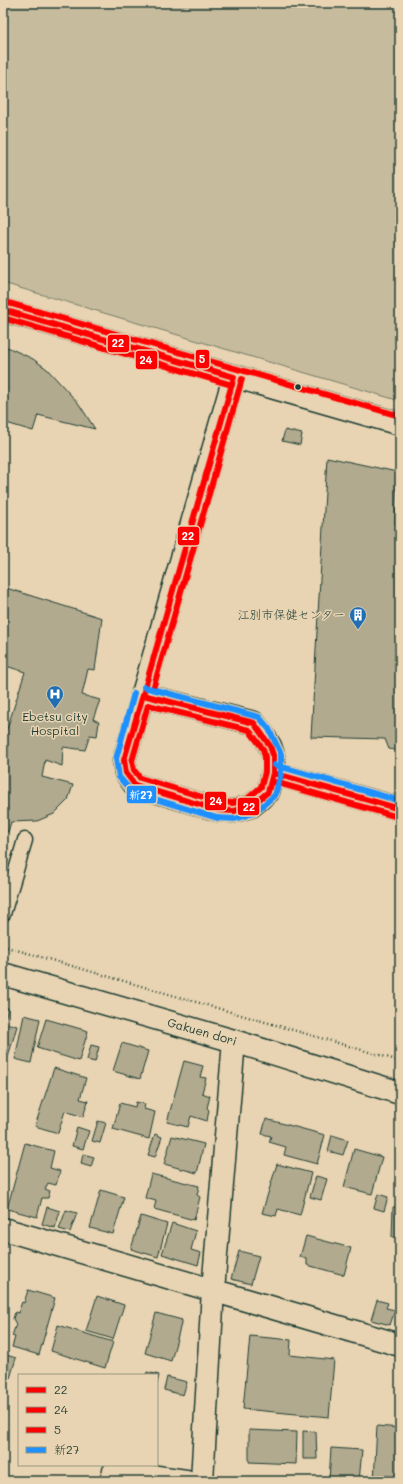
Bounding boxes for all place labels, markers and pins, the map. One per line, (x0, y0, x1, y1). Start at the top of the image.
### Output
unlabelled marker (293, 382, 303, 392)
building icon: 江別市保健センター (348, 605, 368, 630)
place label: 江別市保健センター (237, 606, 345, 622)
hospital icon: Ebetsu city Hospital (45, 684, 65, 709)
place label: Ebetsu city Hospital (22, 708, 88, 738)

